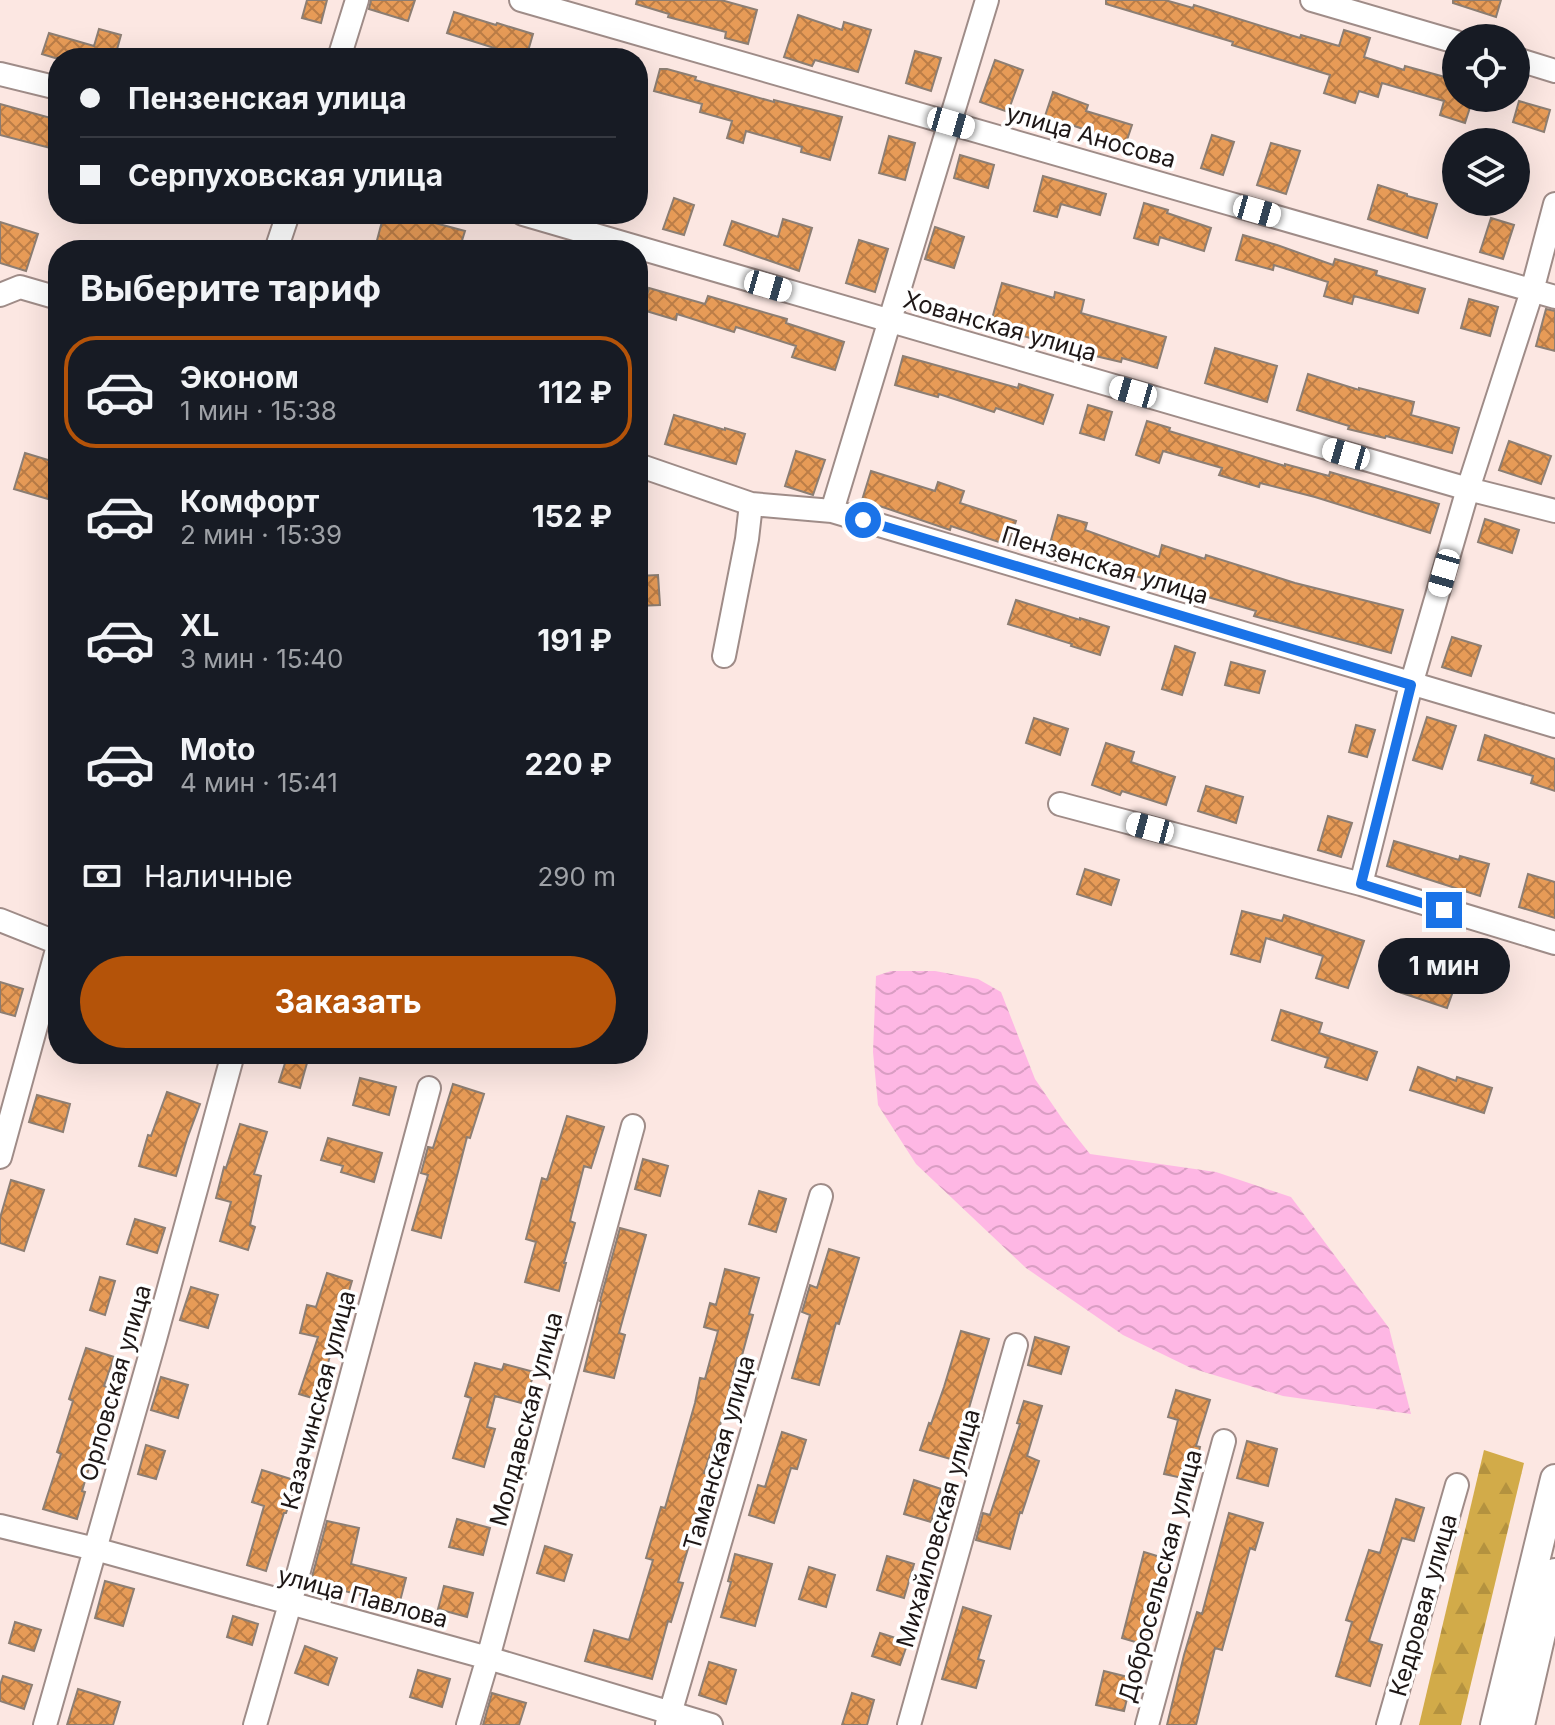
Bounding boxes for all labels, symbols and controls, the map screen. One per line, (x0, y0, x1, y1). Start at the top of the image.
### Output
map controls (1442, 24, 1530, 216)
button: locate (1442, 24, 1530, 112)
text: Пензенская улица (128, 80, 407, 116)
street label: улица Аносова (1003, 98, 1179, 174)
car (925, 105, 977, 141)
button: layers (1442, 128, 1530, 216)
text: Серпуховская улица (128, 157, 443, 193)
car (1231, 193, 1283, 229)
text: Выберите тариф (80, 266, 381, 310)
car (742, 268, 794, 304)
street label: Хованская улица (900, 285, 1100, 367)
icon: car (84, 356, 156, 428)
text: Эконом (180, 359, 299, 395)
text: 112 ₽ (538, 374, 612, 410)
car (1107, 374, 1159, 410)
text: 1 мин · 15:38 (180, 395, 337, 426)
car (1320, 436, 1372, 472)
icon: car (84, 480, 156, 552)
text: Комфорт (180, 483, 319, 519)
text: 152 ₽ (532, 498, 612, 534)
route start (845, 502, 881, 538)
text: 2 мин · 15:39 (180, 519, 342, 550)
street label: Пензенская улица (998, 520, 1212, 610)
car (1426, 547, 1462, 599)
icon: car (84, 604, 156, 676)
text: XL (180, 607, 219, 643)
text: 191 ₽ (537, 622, 612, 658)
text: 3 мин · 15:40 (180, 643, 343, 674)
icon: car (84, 728, 156, 800)
text: Moto (180, 731, 255, 767)
text: 220 ₽ (525, 746, 612, 782)
text: 4 мин · 15:41 (180, 767, 338, 798)
car (1124, 810, 1176, 846)
icon: cash (80, 854, 124, 898)
text: Наличные (144, 858, 293, 894)
text: 290 m (538, 861, 616, 892)
route end (1426, 892, 1462, 928)
callout: 1 мин (1378, 938, 1510, 994)
text: 1 мин (1409, 950, 1479, 981)
button: Заказать (80, 956, 616, 1048)
street label: Орловская улица (73, 1281, 157, 1485)
street label: Казачинская улица (275, 1287, 361, 1513)
street label: Молдавская улица (483, 1309, 569, 1529)
street label: Таманская улица (677, 1352, 761, 1554)
street label: Михайловская улица (890, 1405, 986, 1651)
street label: Добросельская улица (1112, 1446, 1208, 1706)
street label: Кедровая улица (1383, 1510, 1463, 1700)
street label: улица Павлова (275, 1560, 451, 1634)

